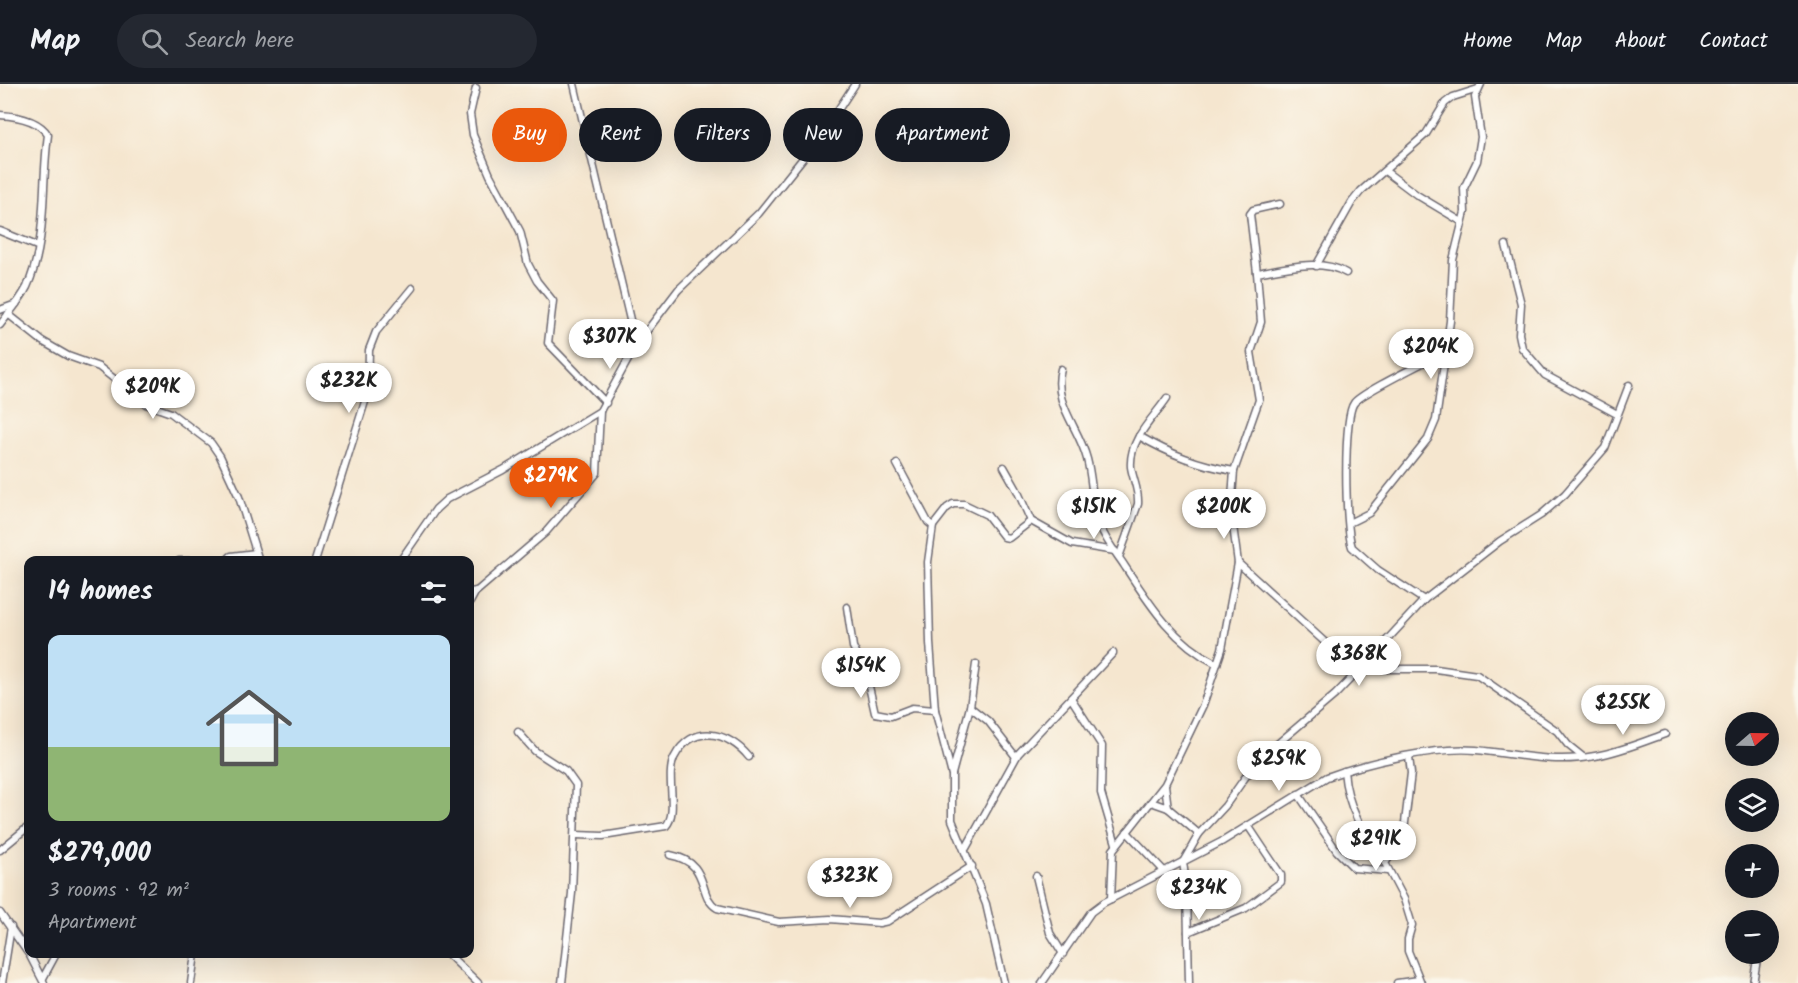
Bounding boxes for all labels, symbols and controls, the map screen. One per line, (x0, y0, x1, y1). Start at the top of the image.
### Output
search box (117, 14, 537, 68)
text: Map (30, 19, 81, 64)
text: Search here (186, 24, 294, 59)
icon: search (138, 25, 171, 58)
text: Home (1463, 25, 1512, 58)
text: Map (1545, 25, 1582, 58)
text: About (1615, 25, 1666, 58)
text: Contact (1699, 25, 1768, 58)
chip: Buy (492, 108, 567, 162)
chip: Rent (579, 108, 662, 162)
chip: Filters (674, 108, 771, 162)
chip: New (783, 108, 863, 162)
chip: Apartment (875, 108, 1010, 162)
pin: $307K (568, 319, 652, 370)
text: $307K (583, 322, 637, 354)
pin: $204K (1389, 329, 1473, 380)
text: $204K (1403, 332, 1459, 364)
pin: $232K (307, 363, 391, 414)
text: $232K (320, 366, 378, 398)
pin: $209K (111, 369, 195, 420)
text: $209K (125, 372, 181, 404)
pin: $279K (509, 458, 593, 509)
text: $279K (523, 461, 579, 493)
pin: $151K (1052, 489, 1136, 540)
pin: $200K (1182, 489, 1266, 540)
text: $151K (1071, 492, 1117, 524)
text: $200K (1196, 492, 1252, 524)
text: 14 homes (48, 571, 153, 613)
icon: filters (417, 576, 450, 609)
pin: $368K (1317, 636, 1401, 687)
text: $368K (1330, 639, 1388, 671)
pin: $154K (819, 648, 903, 699)
text: $154K (836, 651, 886, 683)
icon: home (195, 674, 303, 782)
pin: $255K (1581, 685, 1665, 736)
text: $255K (1595, 688, 1651, 720)
north arrow (1725, 712, 1779, 766)
map controls (1725, 712, 1779, 964)
pin: $259K (1237, 741, 1321, 792)
text: $259K (1251, 744, 1307, 776)
button: layers (1725, 778, 1779, 832)
pin: $291K (1334, 821, 1418, 872)
text: $291K (1350, 824, 1402, 856)
text: $279,000 (48, 833, 151, 875)
button: + (1725, 844, 1779, 898)
pin: $323K (808, 858, 892, 909)
text: $323K (821, 861, 879, 893)
pin: $234K (1157, 870, 1241, 921)
text: $234K (1170, 873, 1228, 905)
text: 3 rooms · 92 m² (48, 875, 189, 907)
text: Apartment (48, 907, 137, 939)
button: − (1725, 910, 1779, 964)

